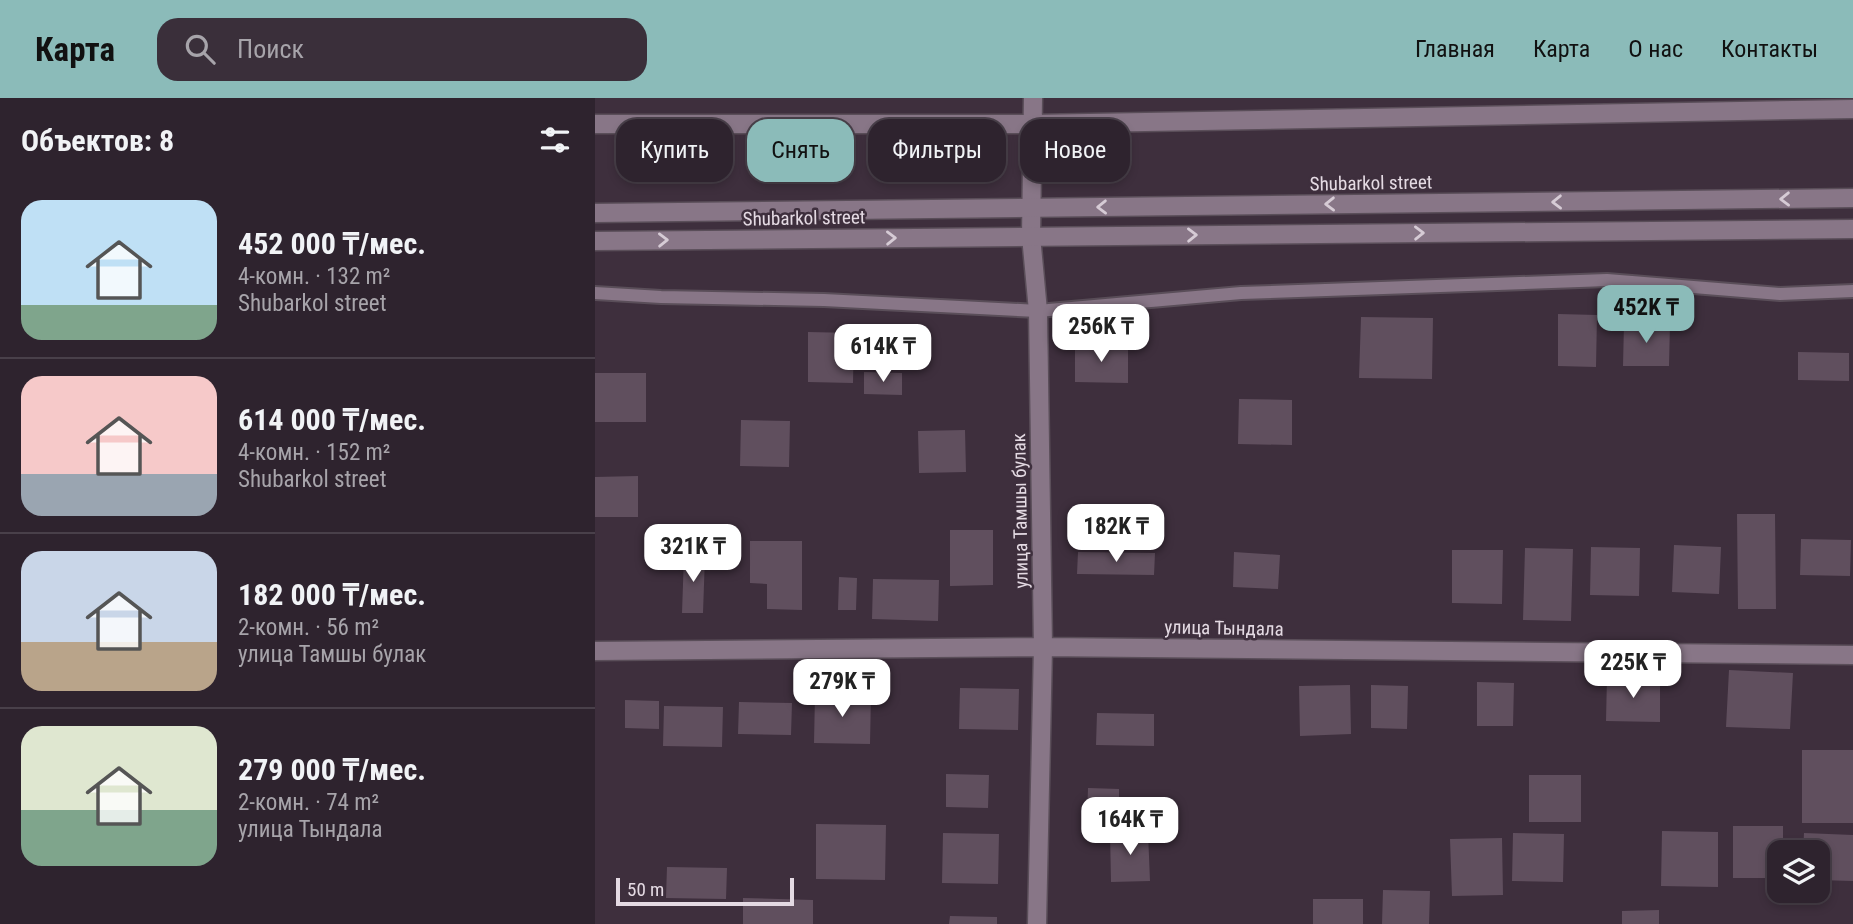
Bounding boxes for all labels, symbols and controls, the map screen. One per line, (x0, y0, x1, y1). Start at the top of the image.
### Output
search box (157, 18, 647, 81)
text: Карта (35, 30, 115, 69)
icon: search (181, 30, 219, 68)
text: Поиск (237, 34, 304, 64)
text: Главная (1415, 35, 1495, 63)
text: Карта (1533, 35, 1590, 63)
text: О нас (1628, 35, 1683, 63)
text: Контакты (1721, 35, 1818, 63)
chip: Купить (616, 119, 733, 182)
chip: Снять (747, 119, 854, 182)
chip: Фильтры (868, 119, 1006, 182)
chip: Новое (1020, 119, 1130, 182)
icon: filters (536, 121, 574, 159)
text: Объектов: 8 (21, 123, 174, 158)
street label: Shubarkol street (1309, 170, 1433, 196)
one-way arrow (1779, 191, 1790, 207)
one-way arrow (1552, 194, 1563, 209)
one-way arrow (1324, 197, 1335, 212)
one-way arrow (1097, 199, 1107, 215)
street label: Shubarkol street (742, 205, 866, 231)
one-way arrow (1414, 225, 1425, 241)
text: 452 000 ₸/мес. (238, 226, 426, 261)
one-way arrow (1187, 227, 1197, 243)
icon: home (77, 228, 161, 312)
one-way arrow (886, 230, 896, 246)
one-way arrow (658, 232, 669, 248)
text: 4-комн. · 132 m² (238, 263, 390, 290)
pin: 452K ₸ (1589, 286, 1703, 345)
text: Shubarkol street (238, 290, 386, 317)
text: 452K ₸ (1613, 294, 1679, 321)
pin: 256K ₸ (1044, 304, 1158, 364)
text: 256K ₸ (1068, 313, 1134, 340)
pin: 614K ₸ (826, 324, 940, 384)
text: 614K ₸ (850, 333, 916, 360)
text: 614 000 ₸/мес. (238, 402, 426, 437)
icon: home (77, 404, 161, 488)
street label: улица Тамшы булак (1007, 433, 1033, 589)
text: 4-комн. · 152 m² (238, 439, 390, 466)
text: Shubarkol street (238, 466, 386, 493)
pin: 182K ₸ (1059, 504, 1173, 564)
text: 182K ₸ (1083, 513, 1149, 540)
pin: 321K ₸ (636, 524, 750, 584)
text: 321K ₸ (660, 533, 726, 560)
text: 182 000 ₸/мес. (238, 577, 426, 612)
icon: home (77, 579, 161, 663)
text: 2-комн. · 56 m² (238, 614, 379, 641)
street label: улица Тындала (1164, 615, 1284, 641)
pin: 225K ₸ (1576, 640, 1690, 700)
text: улица Тамшы булак (238, 641, 426, 668)
text: 225K ₸ (1600, 649, 1666, 676)
pin: 279K ₸ (785, 660, 899, 719)
text: 279K ₸ (809, 668, 875, 695)
text: 279 000 ₸/мес. (238, 752, 426, 787)
icon: home (77, 754, 161, 838)
text: 2-комн. · 74 m² (238, 789, 379, 816)
pin: 164K ₸ (1073, 798, 1187, 857)
text: 164K ₸ (1097, 806, 1163, 833)
text: улица Тындала (238, 816, 382, 843)
map controls (1767, 840, 1830, 903)
button: layers (1767, 840, 1830, 903)
scale bar (616, 875, 795, 907)
text: 50 m (627, 878, 664, 901)

